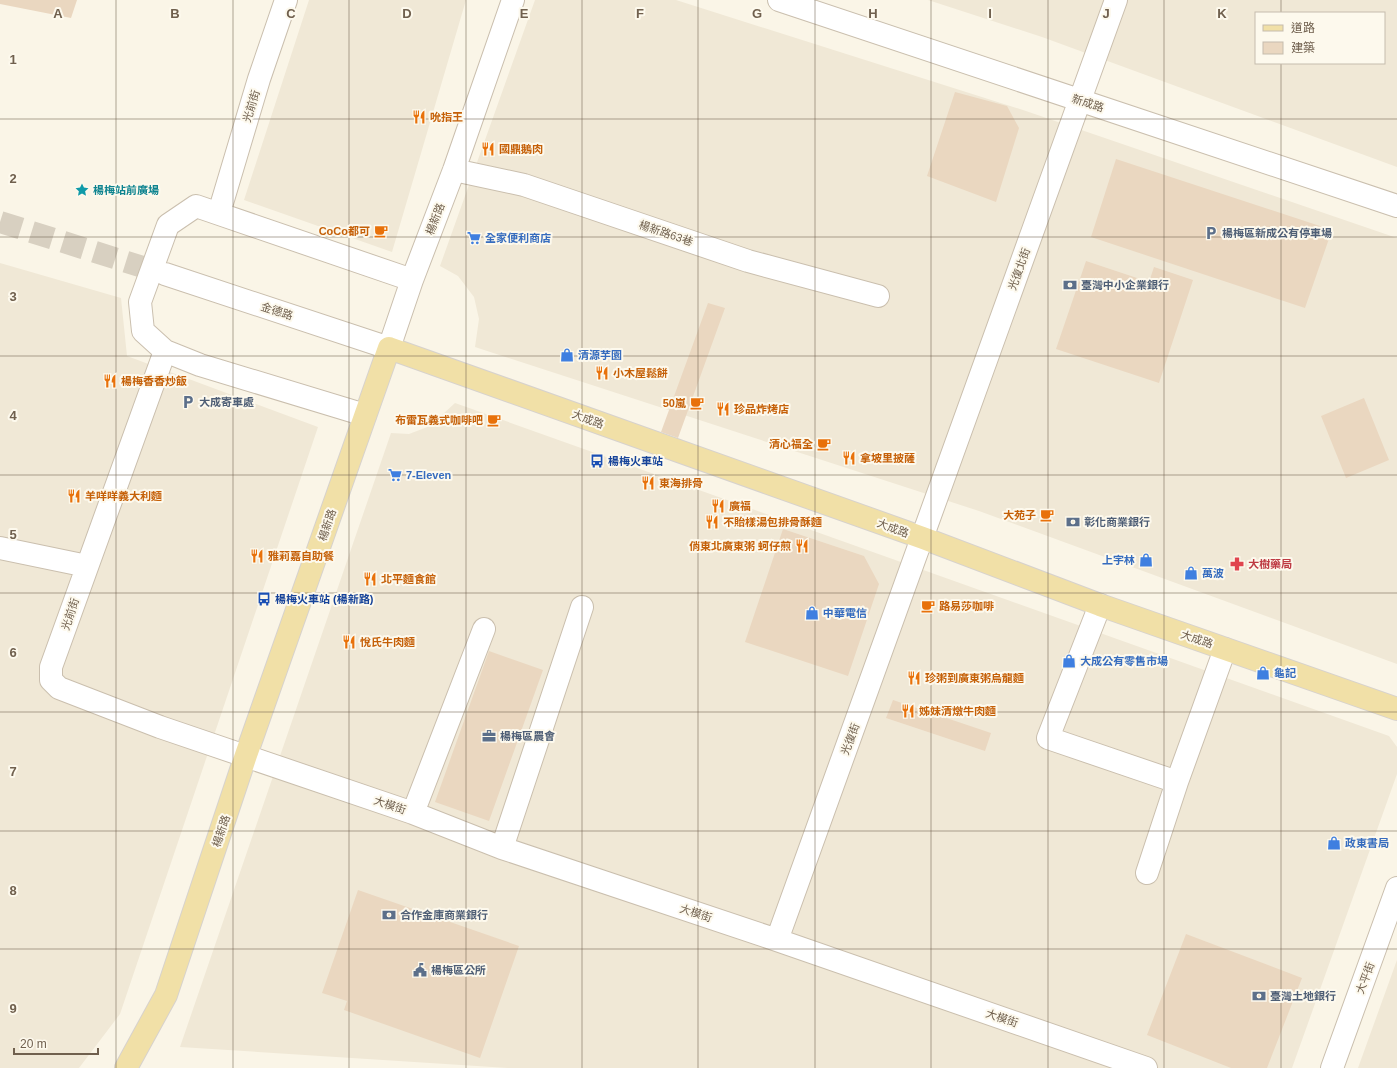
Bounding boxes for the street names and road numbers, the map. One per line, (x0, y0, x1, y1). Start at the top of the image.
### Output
street label: 光前街 (240, 88, 262, 124)
street label: 新成路 (1070, 92, 1106, 114)
street label: 楊新路 (423, 201, 447, 237)
street label: 楊新路63巷 (637, 218, 695, 248)
street label: 光復北街 (1006, 246, 1032, 292)
street label: 金德路 (259, 300, 295, 322)
street label: 大成路 (570, 408, 606, 430)
street label: 楊新路 (316, 507, 338, 543)
street label: 大成路 (875, 517, 911, 539)
street label: 光前街 (59, 596, 81, 632)
street label: 大成路 (1179, 628, 1215, 650)
street label: 光復街 (839, 721, 861, 757)
street label: 大模街 (372, 794, 408, 816)
street label: 楊新路 (210, 813, 232, 849)
street label: 大模街 (678, 902, 714, 924)
street label: 大平街 (1354, 960, 1376, 996)
street label: 大模街 (984, 1007, 1020, 1029)

